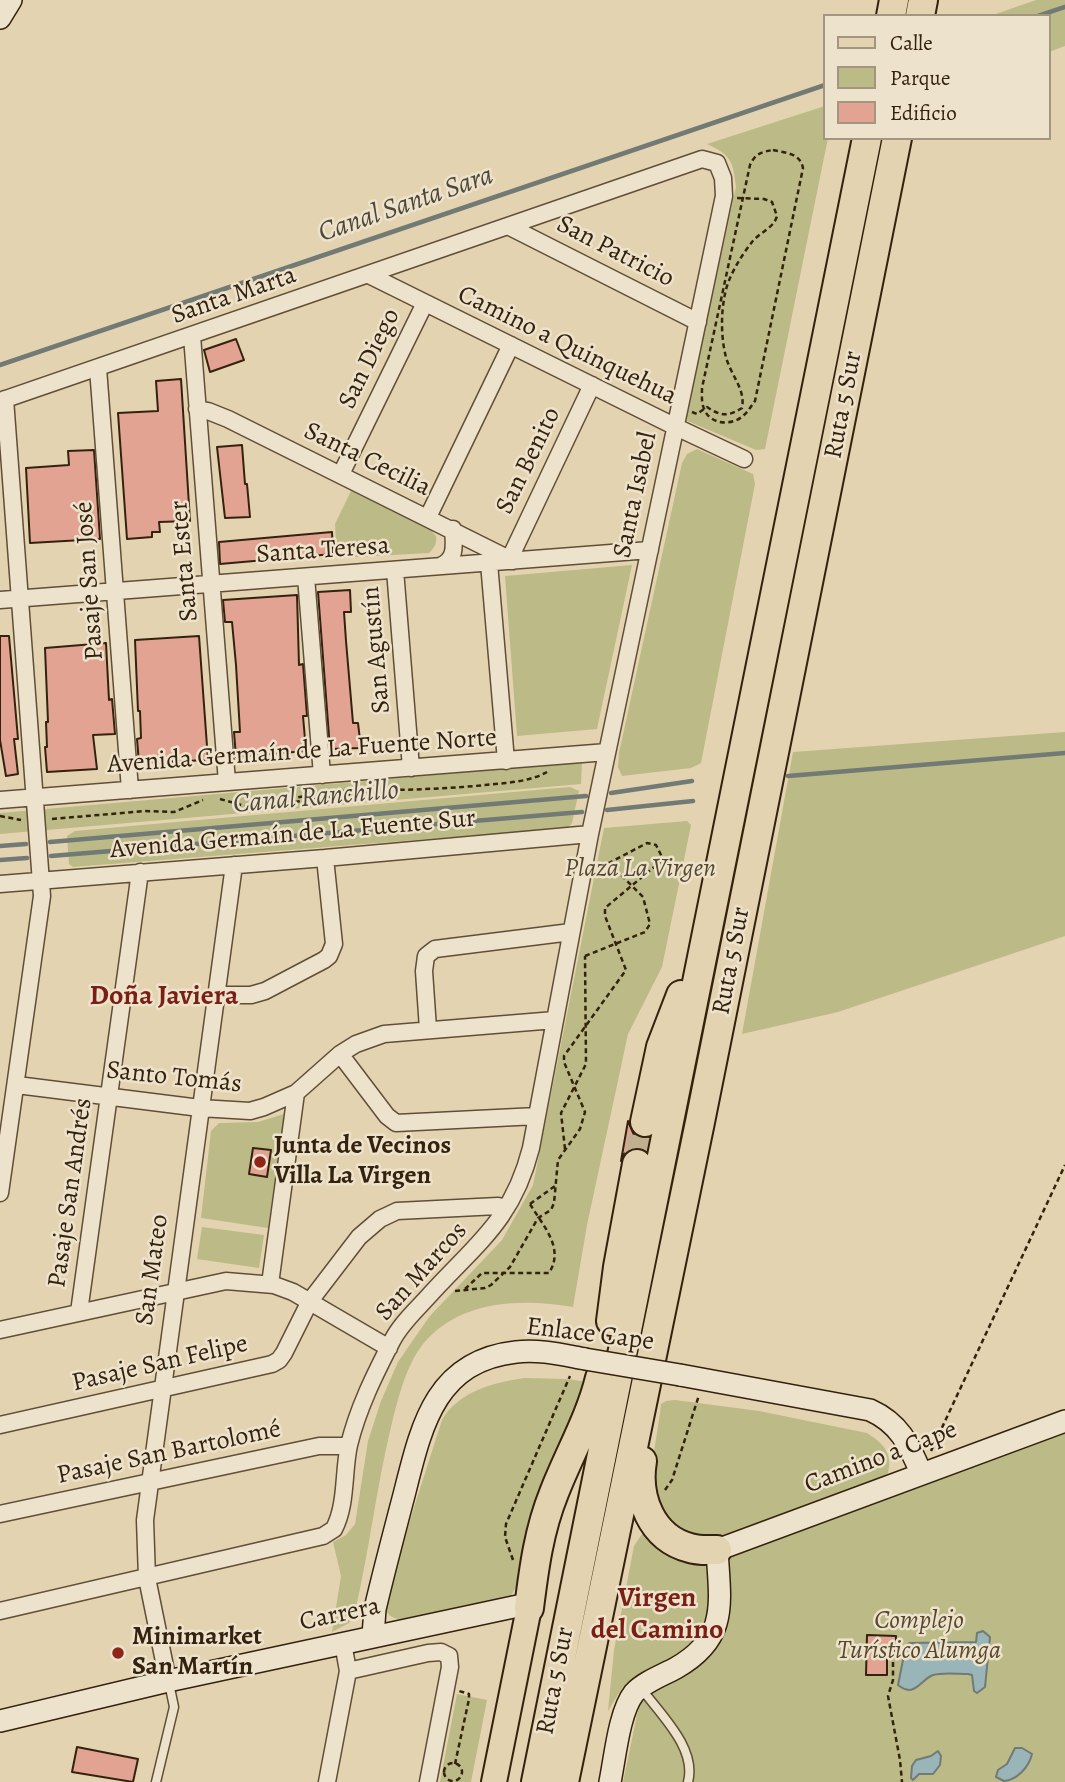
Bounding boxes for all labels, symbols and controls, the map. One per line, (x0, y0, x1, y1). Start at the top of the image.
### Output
legend (824, 14, 1051, 140)
text: Calle (890, 29, 933, 57)
text: Parque (890, 64, 950, 92)
text: Edificio (890, 99, 957, 127)
water label: Canal Santa Sara (314, 159, 498, 251)
street label: San Patricio (551, 209, 679, 295)
street label: Santa Marta (167, 260, 301, 332)
street label: Camino a Quinquehua (452, 279, 682, 413)
street label: San Diego (332, 304, 408, 414)
street label: Ruta 5 Sur (818, 348, 870, 462)
street label: San Benito (490, 403, 568, 519)
street label: Santa Cecilia (299, 416, 435, 504)
street label: Santa Isabel (607, 429, 665, 561)
street label: Santa Ester (164, 499, 206, 623)
street label: Pasaje San José (69, 501, 111, 661)
street label: Santa Teresa (255, 531, 391, 571)
street label: San Agustín (356, 585, 398, 715)
street label: Avenida Germaín de La Fuente Norte (106, 723, 498, 781)
water label: Canal Ranchillo (232, 774, 400, 822)
street label: Avenida Germaín de La Fuente Sur (109, 803, 477, 867)
park label: Plaza La Virgen (564, 854, 716, 886)
street label: Ruta 5 Sur (706, 904, 758, 1018)
district label: Doña Javiera (90, 980, 238, 1014)
street label: Santo Tomás (105, 1055, 243, 1101)
street label: Pasaje San Andrés (42, 1096, 100, 1290)
place label: Junta de Vecinos Villa La Virgen (274, 1131, 451, 1192)
marker: Junta de Vecinos Villa La Virgen (252, 1154, 268, 1170)
street label: San Mateo (130, 1212, 176, 1328)
street label: San Marcos (369, 1216, 475, 1328)
street label: Enlace Cape (524, 1312, 656, 1358)
street label: Pasaje San Felipe (69, 1329, 251, 1399)
street label: Pasaje San Bartolomé (54, 1414, 284, 1492)
street label: Camino a Cape (800, 1415, 962, 1501)
district label: Virgen del Camino (591, 1582, 723, 1648)
street label: Carrera (297, 1591, 383, 1639)
park label: Complejo Turístico Alumga (837, 1606, 1001, 1668)
place label: Minimarket San Martín (132, 1622, 262, 1684)
street label: Ruta 5 Sur (530, 1624, 582, 1738)
marker: Minimarket San Martín (110, 1645, 126, 1661)

